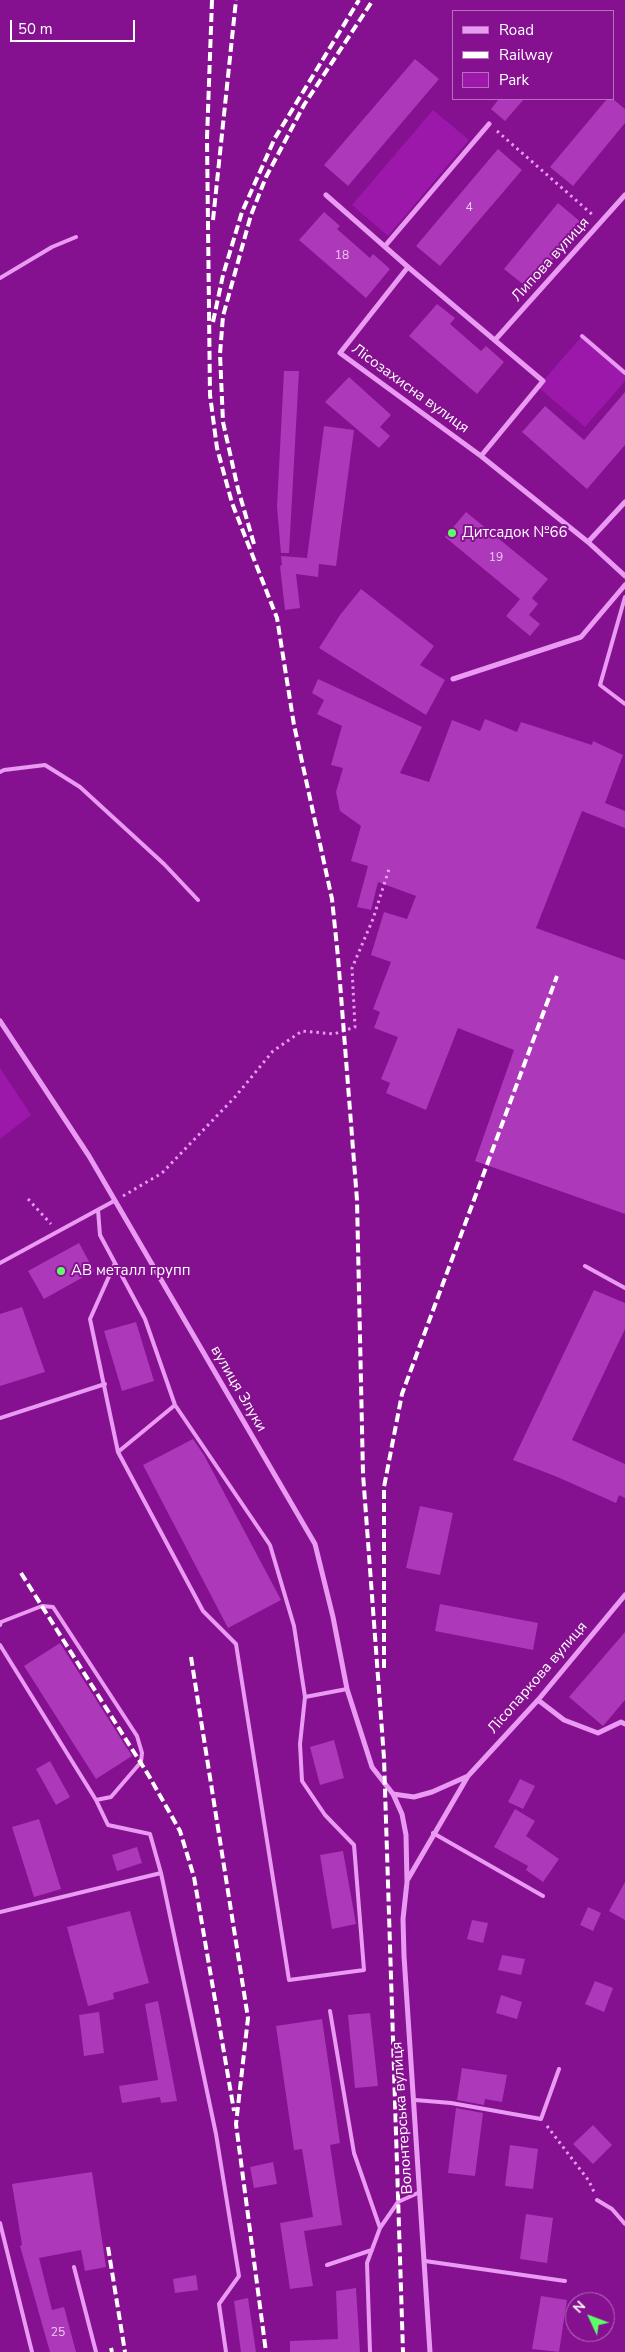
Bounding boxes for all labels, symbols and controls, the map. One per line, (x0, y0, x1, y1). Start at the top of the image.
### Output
scale bar (12, 10, 138, 42)
legend (452, 10, 615, 100)
text: 50 m (18, 19, 53, 39)
text: Road (499, 20, 534, 40)
text: Railway (499, 45, 553, 65)
text: Park (499, 70, 529, 90)
house number: 4 (465, 201, 473, 215)
street label: Липова вулиця (508, 214, 594, 306)
house number: 18 (335, 249, 349, 263)
street label: Лісозахисна вулиця (348, 340, 472, 438)
place label: Дитсадок №66 (462, 524, 568, 542)
marker: Дитсадок №66 (446, 527, 458, 539)
house number: 19 (489, 551, 503, 565)
place label: АВ металл групп (71, 1262, 190, 1280)
marker: АВ металл групп (55, 1265, 67, 1277)
street label: вулиця Злуки (206, 1343, 270, 1435)
street label: Лісопаркова вулиця (484, 1618, 592, 1738)
street label: Волонтерська вулиця (389, 2041, 417, 2195)
north arrow (565, 2292, 615, 2342)
text: N (569, 2297, 590, 2317)
house number: 25 (51, 2326, 65, 2340)

